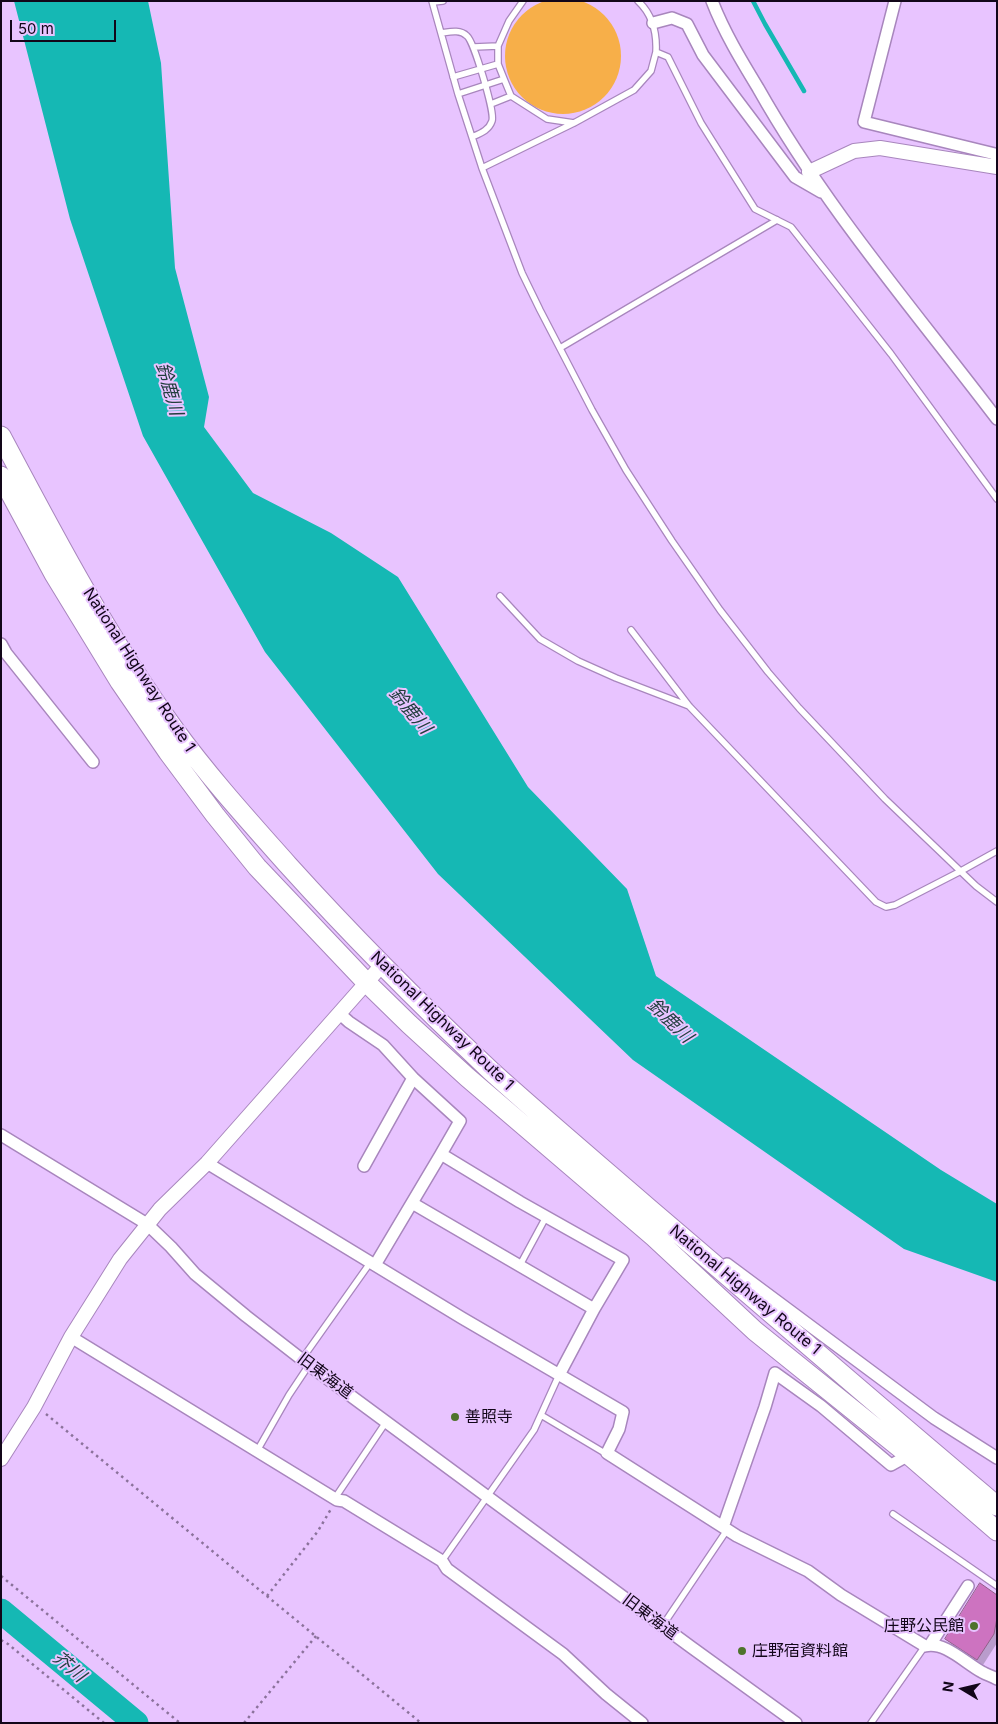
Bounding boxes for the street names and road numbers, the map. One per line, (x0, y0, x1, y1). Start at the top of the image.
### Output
street label: National Highway Route 1 (79, 584, 199, 756)
street label: National Highway Route 1 (366, 948, 518, 1094)
street label: National Highway Route 1 (665, 1221, 825, 1359)
street label: 旧東海道 (294, 1349, 356, 1403)
street label: 旧東海道 (619, 1590, 681, 1644)

